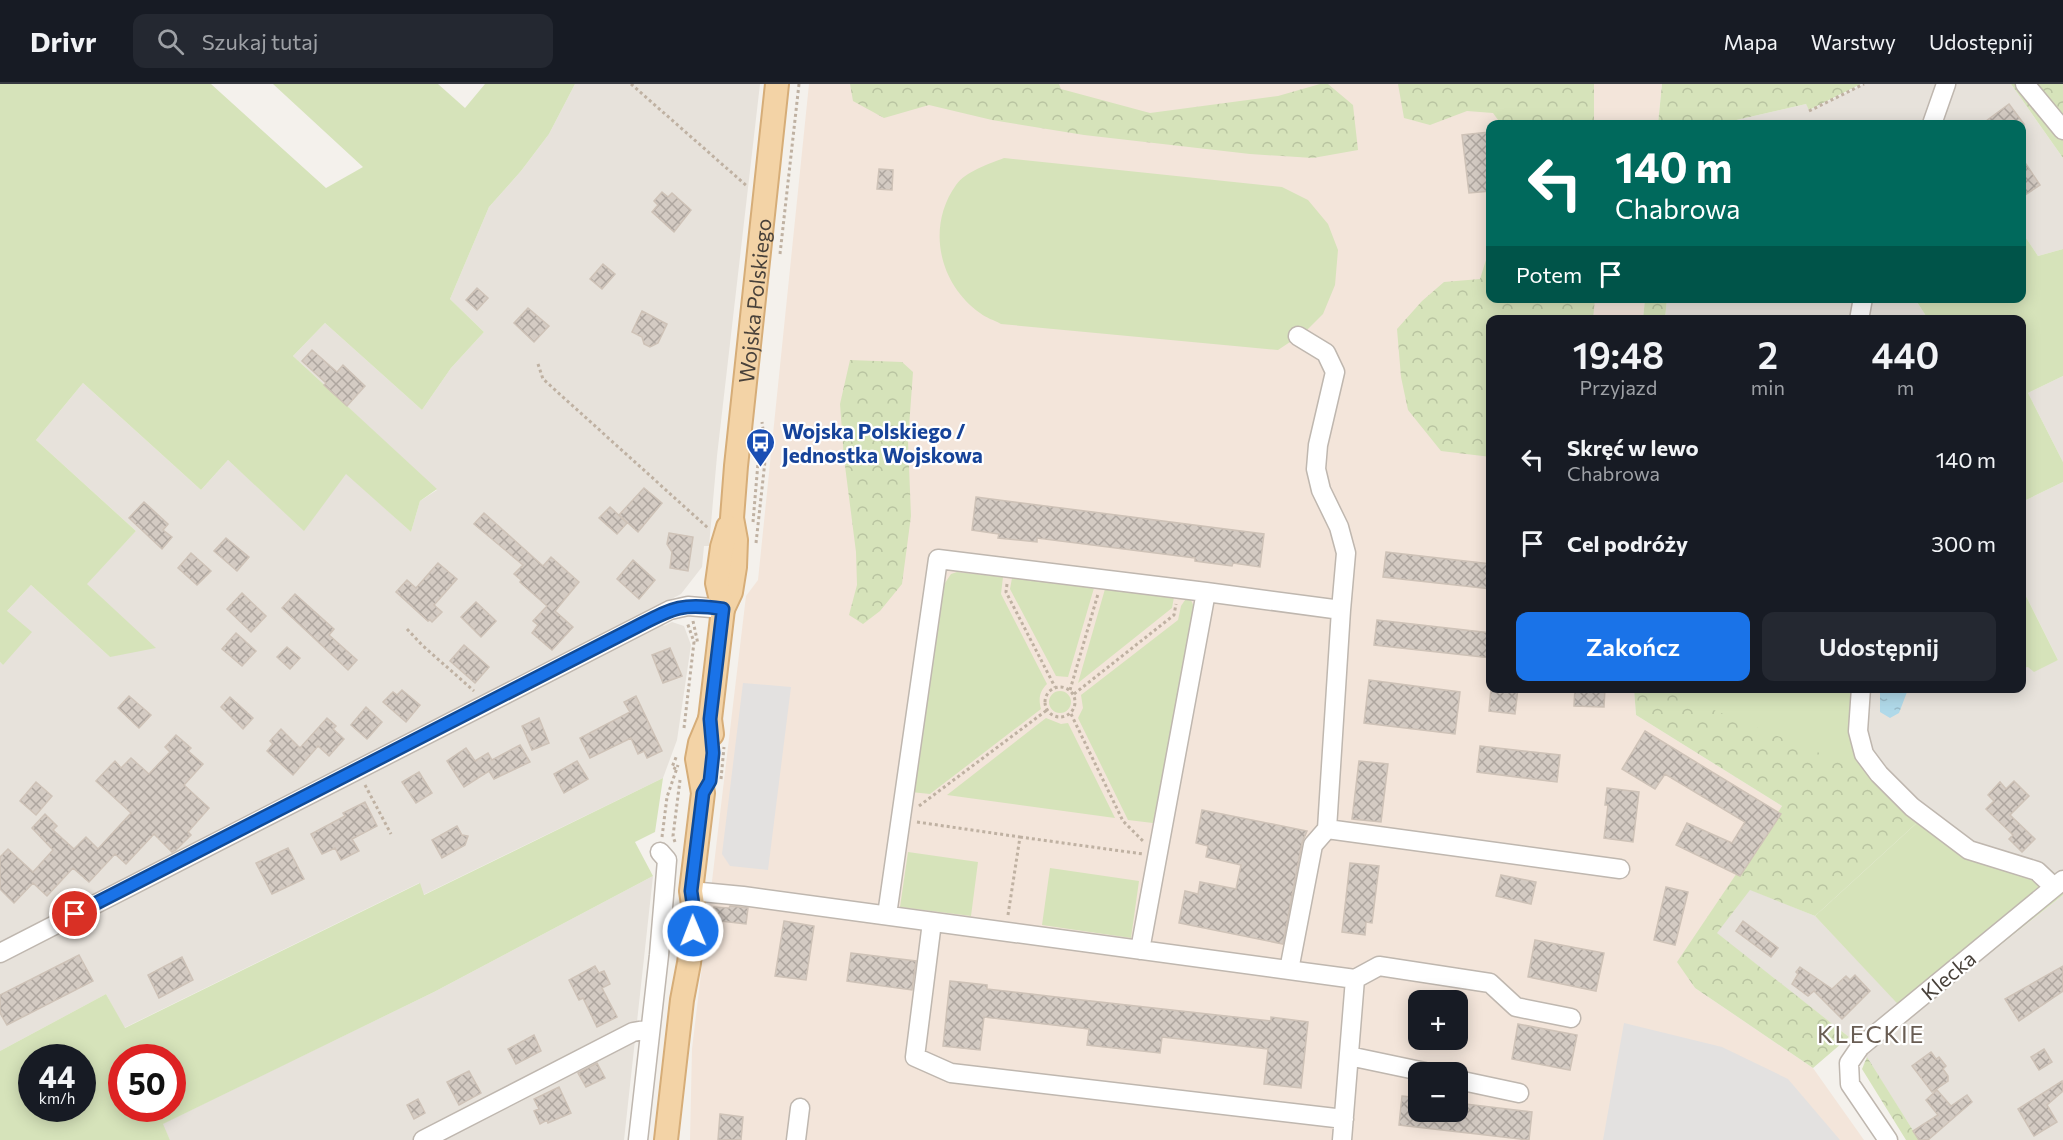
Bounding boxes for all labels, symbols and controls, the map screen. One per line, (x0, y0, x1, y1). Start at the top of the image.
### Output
search box (133, 14, 553, 68)
text: Drivr (30, 24, 97, 58)
icon: search (154, 25, 187, 58)
text: Szukaj tutaj (202, 28, 318, 55)
text: Mapa (1724, 29, 1778, 54)
text: Warstwy (1811, 29, 1896, 54)
text: Udostępnij (1929, 29, 2033, 54)
text: 140 m (1615, 140, 1732, 192)
icon: left (1516, 144, 1594, 222)
text: Chabrowa (1615, 192, 1741, 225)
street label: Wojska Polskiego (732, 217, 775, 384)
icon: arrive (1594, 258, 1627, 291)
text: Potem (1516, 261, 1582, 288)
text: 19:48 (1573, 332, 1664, 376)
text: 2 (1758, 332, 1778, 376)
text: 440 (1872, 332, 1939, 376)
text: Przyjazd (1579, 375, 1657, 399)
text: min (1751, 375, 1785, 399)
text: m (1897, 375, 1914, 399)
place label: Wojska Polskiego / Jednostka Wojskowa (782, 418, 983, 467)
bus stop icon: Wojska Polskiego / Jednostka Wojskowa (745, 426, 777, 468)
text: Skręć w lewo (1567, 434, 1699, 461)
icon: left (1516, 443, 1549, 476)
text: 140 m (1936, 446, 1996, 473)
text: Chabrowa (1567, 461, 1660, 485)
icon: arrive (1516, 527, 1549, 560)
text: Cel podróży (1567, 530, 1688, 557)
text: 300 m (1931, 530, 1996, 557)
button: Zakończ (1516, 612, 1750, 681)
button: Udostępnij (1762, 612, 1996, 681)
pin (49, 888, 100, 939)
icon: arrive (58, 897, 91, 930)
position arrow (661, 899, 725, 963)
street label: Klecka (1916, 945, 1980, 1005)
map controls (1408, 990, 1468, 1122)
button: + (1408, 990, 1468, 1050)
district label: KLECKIE (1817, 1019, 1925, 1048)
speed limit sign: 50 (108, 1044, 186, 1122)
text: 44 (39, 1057, 75, 1094)
button: − (1408, 1062, 1468, 1122)
text: km/h (39, 1089, 75, 1107)

